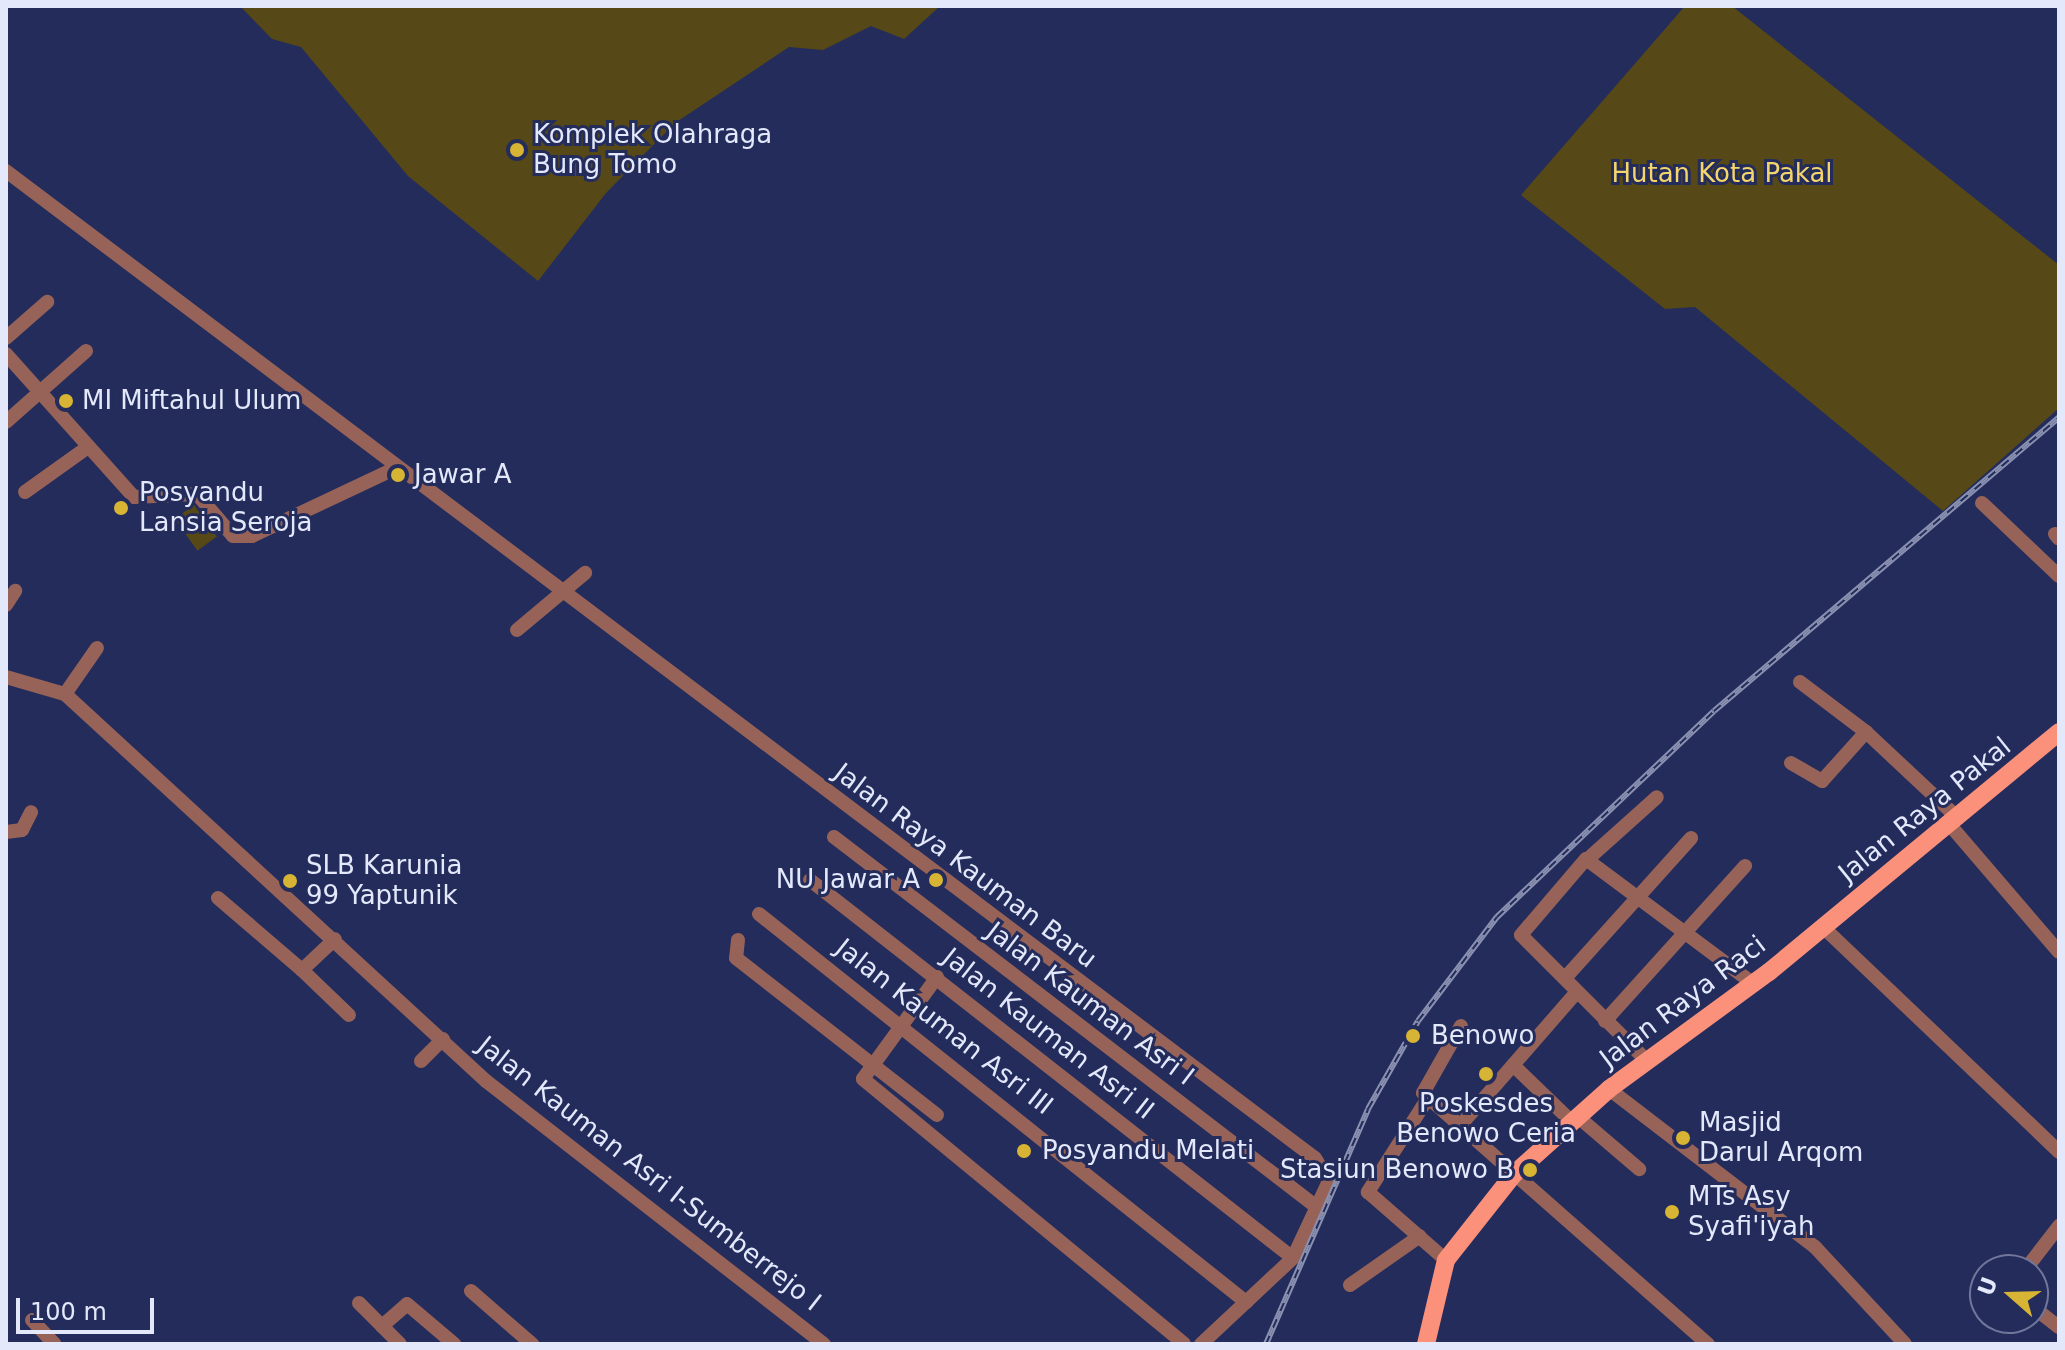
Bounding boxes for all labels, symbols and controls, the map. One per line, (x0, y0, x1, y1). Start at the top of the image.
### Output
place label: Komplek Olahraga Bung Tomo (533, 119, 772, 180)
marker: Komplek Olahraga Bung Tomo (508, 141, 526, 159)
park label: Hutan Kota Pakal (1611, 158, 1833, 190)
place label: MI Miftahul Ulum (82, 385, 301, 417)
marker: MI Miftahul Ulum (57, 392, 75, 410)
place label: Jawar A (414, 459, 512, 491)
marker: Jawar A (389, 466, 407, 484)
place label: Posyandu Lansia Seroja (139, 477, 313, 538)
marker: Posyandu Lansia Seroja (110, 497, 132, 519)
street label: Jalan Raya Pakal (1833, 731, 2017, 889)
street label: Jalan Raya Kauman Baru (828, 757, 1102, 975)
place label: SLB Karunia 99 Yaptunik (306, 850, 462, 912)
place label: NU Jawar A (776, 864, 920, 896)
marker: NU Jawar A (927, 871, 945, 889)
marker: SLB Karunia 99 Yaptunik (281, 872, 299, 890)
street label: Jalan Kauman Asri I (980, 916, 1200, 1092)
street label: Jalan Raya Raci (1594, 930, 1772, 1074)
street label: Jalan Kauman Asri III (829, 933, 1059, 1121)
street label: Jalan Kauman Asri II (936, 942, 1160, 1126)
place label: Benowo (1431, 1020, 1534, 1052)
marker: Benowo (1402, 1025, 1424, 1047)
street label: Jalan Kauman Asri I-Sumberrejo I (471, 1030, 827, 1318)
marker: Poskesdes Benowo Ceria (1475, 1063, 1497, 1085)
place label: Poskesdes Benowo Ceria (1396, 1088, 1576, 1150)
place label: Masjid Darul Arqom (1699, 1107, 1863, 1168)
marker: Masjid Darul Arqom (1674, 1129, 1692, 1147)
place label: Posyandu Melati (1042, 1135, 1254, 1167)
marker: Posyandu Melati (1013, 1140, 1035, 1162)
place label: Stasiun Benowo B (1280, 1154, 1514, 1186)
marker: Stasiun Benowo B (1521, 1161, 1539, 1179)
place label: MTs Asy Syafi'iyah (1688, 1181, 1814, 1242)
marker: MTs Asy Syafi'iyah (1663, 1203, 1681, 1221)
north arrow (1969, 1254, 2049, 1334)
text: U (1973, 1274, 2003, 1299)
scale bar (20, 1282, 158, 1332)
text: 100 m (30, 1298, 107, 1326)

